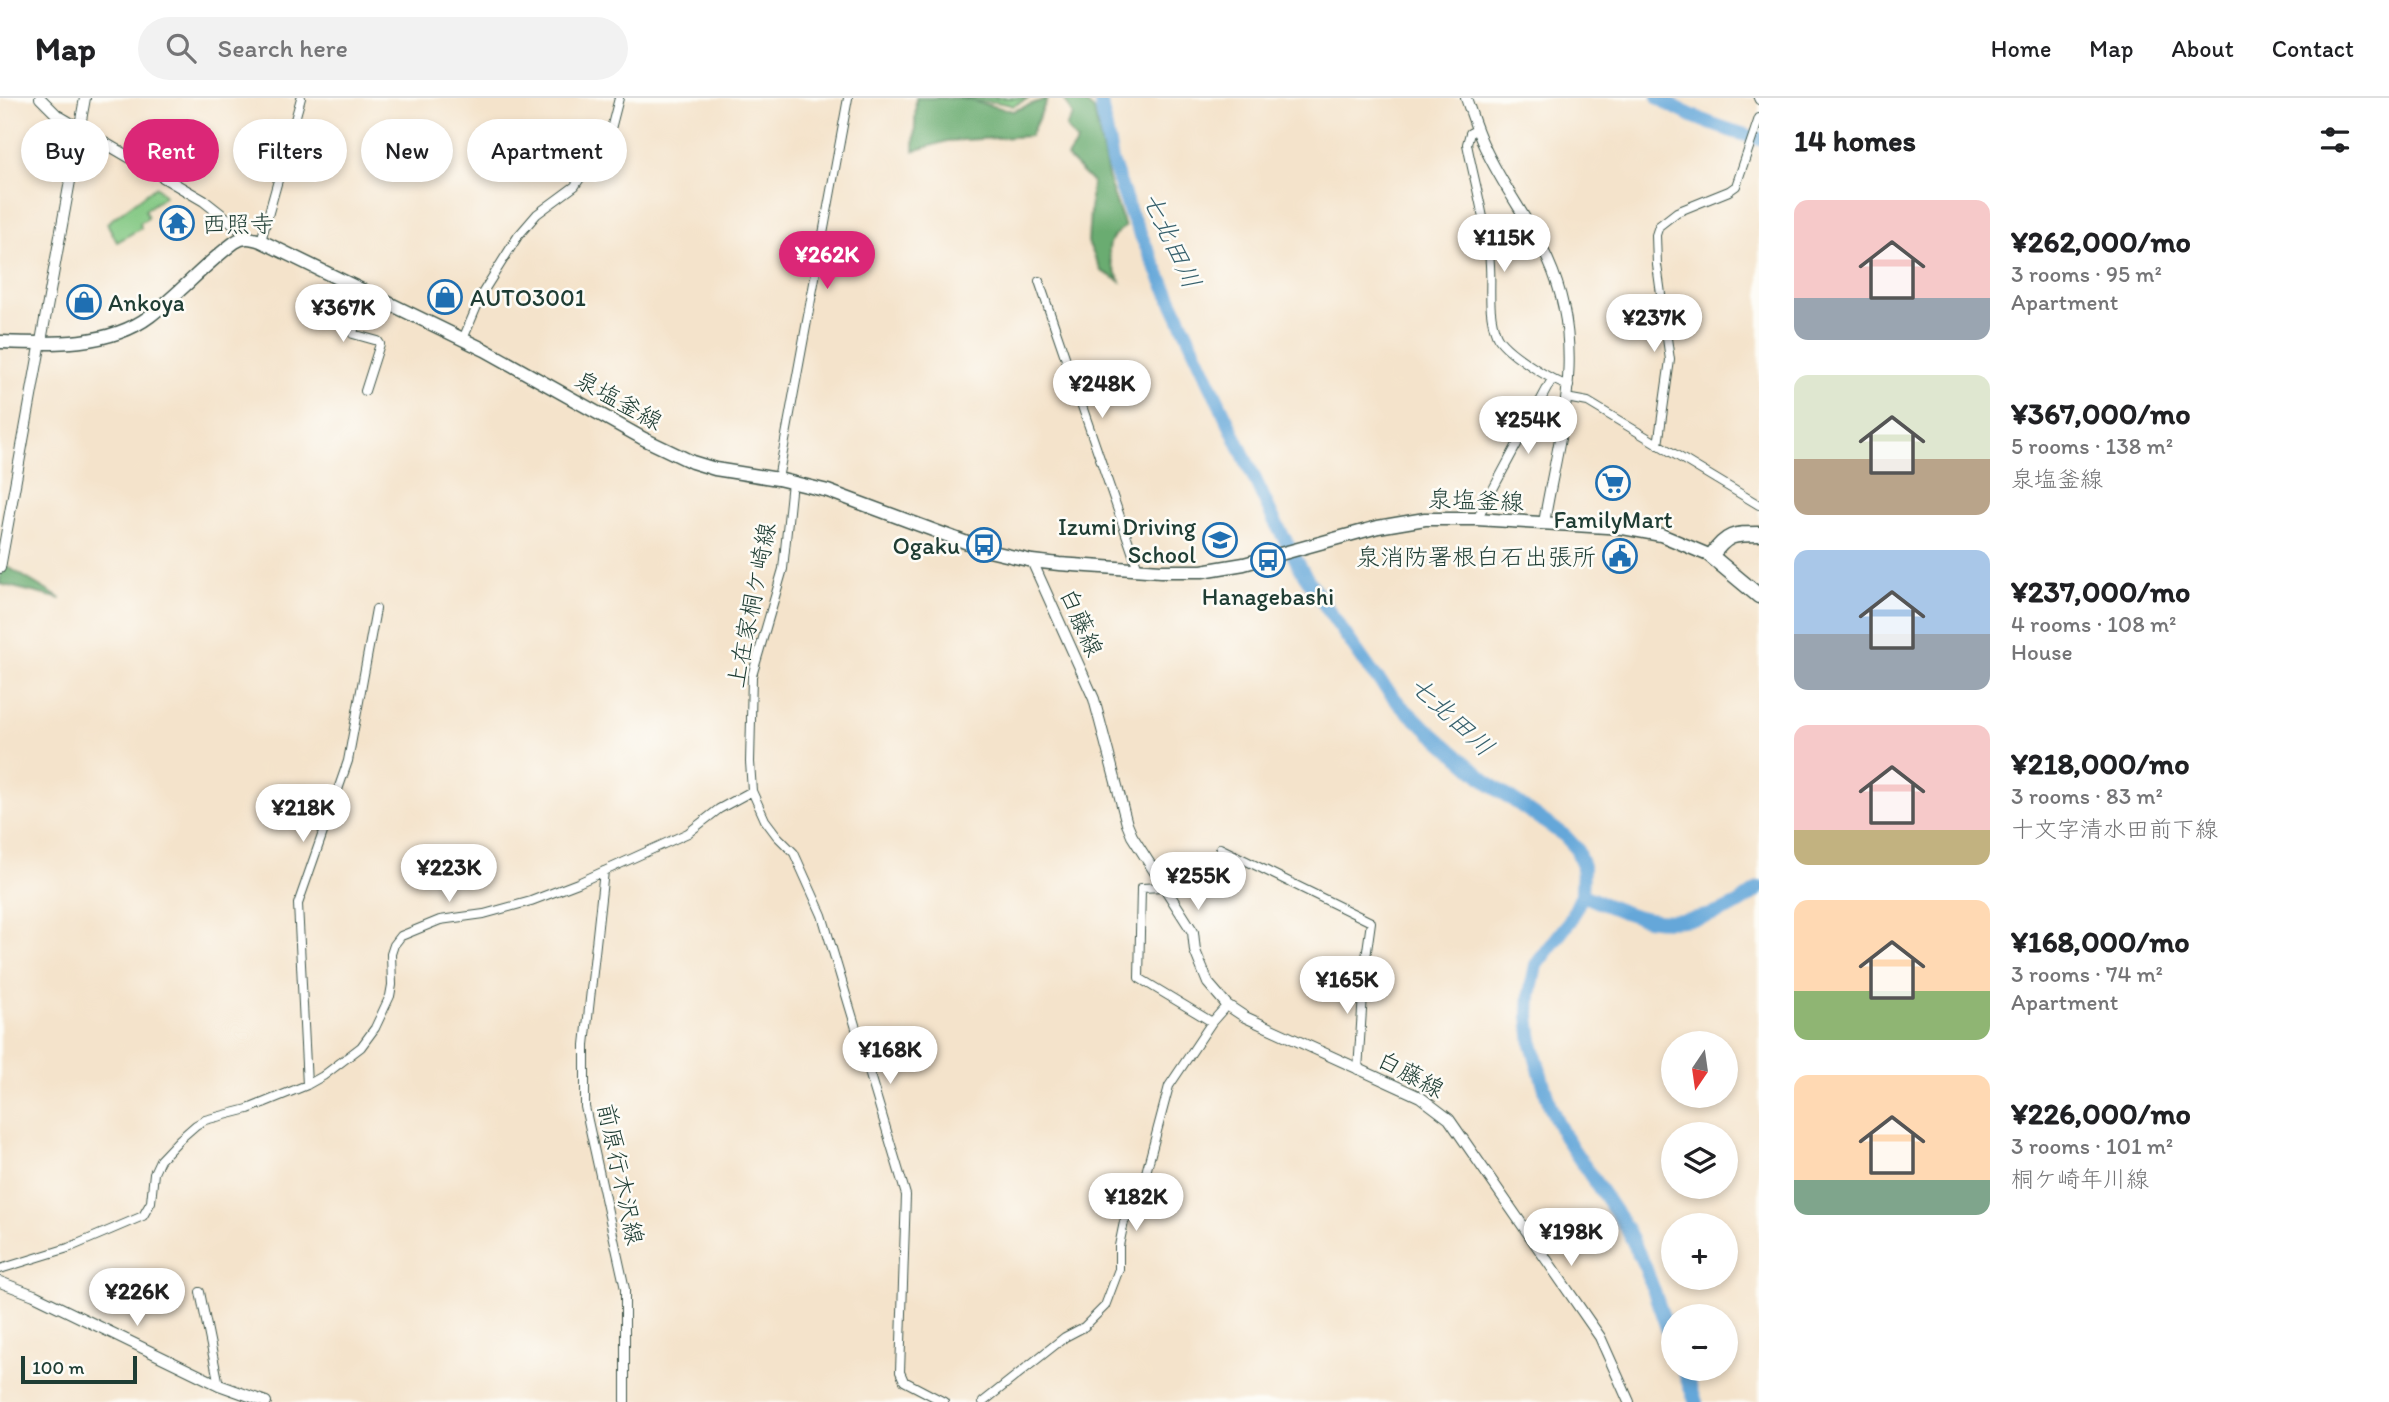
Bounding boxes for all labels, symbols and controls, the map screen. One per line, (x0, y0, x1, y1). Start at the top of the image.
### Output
search box (138, 17, 628, 80)
text: Map (35, 29, 96, 68)
icon: search (162, 29, 200, 67)
text: Search here (218, 32, 348, 64)
text: Home (1991, 34, 2051, 63)
text: Map (2089, 34, 2133, 63)
text: About (2171, 34, 2234, 63)
text: Contact (2272, 34, 2354, 63)
chip: Buy (21, 119, 109, 182)
chip: Rent (123, 119, 219, 182)
chip: Filters (233, 119, 347, 182)
chip: New (361, 119, 453, 182)
chip: Apartment (467, 119, 627, 182)
icon: filters (2316, 121, 2354, 159)
text: 14 homes (1794, 122, 1916, 159)
water label: 七北田川 (1136, 186, 1208, 294)
temple icon: 西照寺 (158, 204, 196, 242)
place label: 西照寺 (202, 209, 274, 238)
pin: ¥115K (1455, 214, 1553, 274)
text: ¥115K (1474, 223, 1535, 251)
text: ¥262,000/mo (2011, 223, 2191, 260)
icon: home (1850, 228, 1934, 312)
pin: ¥262K (778, 232, 876, 291)
text: ¥262K (795, 240, 859, 268)
text: 3 rooms · 95 m² (2011, 260, 2162, 288)
shop icon: AUTO3001 (426, 278, 464, 316)
shop icon: Ankoya (65, 283, 103, 321)
place label: AUTO3001 (470, 283, 586, 312)
pin: ¥367K (294, 285, 392, 344)
place label: Ankoya (108, 288, 185, 317)
text: Apartment (2011, 288, 2118, 316)
text: ¥367K (311, 293, 375, 321)
pin: ¥237K (1605, 294, 1703, 354)
text: ¥237K (1622, 303, 1686, 331)
pin: ¥248K (1053, 360, 1151, 420)
street label: 泉塩釜線 (570, 364, 668, 436)
text: ¥248K (1069, 369, 1135, 397)
text: ¥367,000/mo (2011, 395, 2191, 432)
pin: ¥254K (1479, 396, 1577, 456)
icon: home (1850, 403, 1934, 487)
text: ¥254K (1495, 405, 1561, 433)
text: 5 rooms · 138 m² (2011, 432, 2173, 460)
supermarket icon: FamilyMart (1594, 464, 1632, 502)
text: 泉塩釜線 (2011, 465, 2103, 493)
street label: 泉塩釜線 (1428, 484, 1524, 516)
place label: FamilyMart (1554, 505, 1672, 534)
place label: Izumi Driving School (1058, 512, 1197, 569)
street label: 上在家桐ケ崎線 (721, 520, 781, 690)
school or university icon: Izumi Driving School (1201, 521, 1239, 559)
bus stop icon: Ogaku (965, 526, 1003, 564)
place label: Ogaku (892, 531, 960, 560)
public building icon: 泉消防署根白石出張所 (1601, 537, 1639, 575)
bus stop icon: Hanagebashi (1249, 541, 1287, 579)
place label: 泉消防署根白石出張所 (1356, 542, 1596, 571)
text: ¥237,000/mo (2011, 573, 2190, 610)
icon: home (1850, 578, 1934, 662)
place label: Hanagebashi (1202, 582, 1334, 611)
street label: 白藤線 (1054, 583, 1110, 661)
text: 4 rooms · 108 m² (2011, 610, 2176, 638)
text: House (2011, 638, 2073, 666)
water label: 七北田川 (1403, 669, 1501, 763)
text: ¥218,000/mo (2011, 745, 2190, 782)
icon: home (1850, 753, 1934, 837)
text: 3 rooms · 83 m² (2011, 782, 2163, 810)
pin: ¥218K (254, 784, 352, 844)
text: ¥218K (272, 793, 334, 821)
text: 十文字清水田前下線 (2011, 815, 2218, 843)
pin: ¥223K (400, 844, 498, 904)
pin: ¥255K (1149, 852, 1247, 912)
text: ¥223K (417, 853, 481, 881)
text: ¥255K (1166, 861, 1230, 889)
text: ¥168,000/mo (2011, 923, 2190, 960)
icon: home (1850, 928, 1934, 1012)
pin: ¥165K (1298, 956, 1396, 1016)
text: 3 rooms · 74 m² (2011, 960, 2163, 988)
text: ¥165K (1316, 965, 1378, 993)
text: Apartment (2011, 988, 2118, 1016)
pin: ¥168K (841, 1026, 939, 1086)
north arrow (1661, 1031, 1738, 1108)
map controls (1661, 1031, 1738, 1381)
text: ¥168K (858, 1035, 922, 1063)
street label: 白藤線 (1372, 1044, 1450, 1104)
text: ¥226,000/mo (2011, 1095, 2191, 1132)
street label: 前原行木沢線 (592, 1101, 650, 1247)
icon: home (1850, 1103, 1934, 1187)
button: layers (1661, 1122, 1738, 1199)
text: 3 rooms · 101 m² (2011, 1132, 2173, 1160)
text: 桐ケ崎年川線 (2011, 1165, 2149, 1193)
pin: ¥182K (1087, 1174, 1185, 1233)
text: ¥182K (1105, 1182, 1167, 1210)
pin: ¥198K (1522, 1208, 1620, 1268)
button: + (1661, 1213, 1738, 1290)
text: ¥198K (1540, 1217, 1602, 1245)
pin: ¥226K (88, 1268, 186, 1328)
text: ¥226K (105, 1277, 169, 1305)
button: − (1661, 1304, 1738, 1381)
scale bar (21, 1353, 136, 1385)
text: 100 m (32, 1356, 84, 1379)

